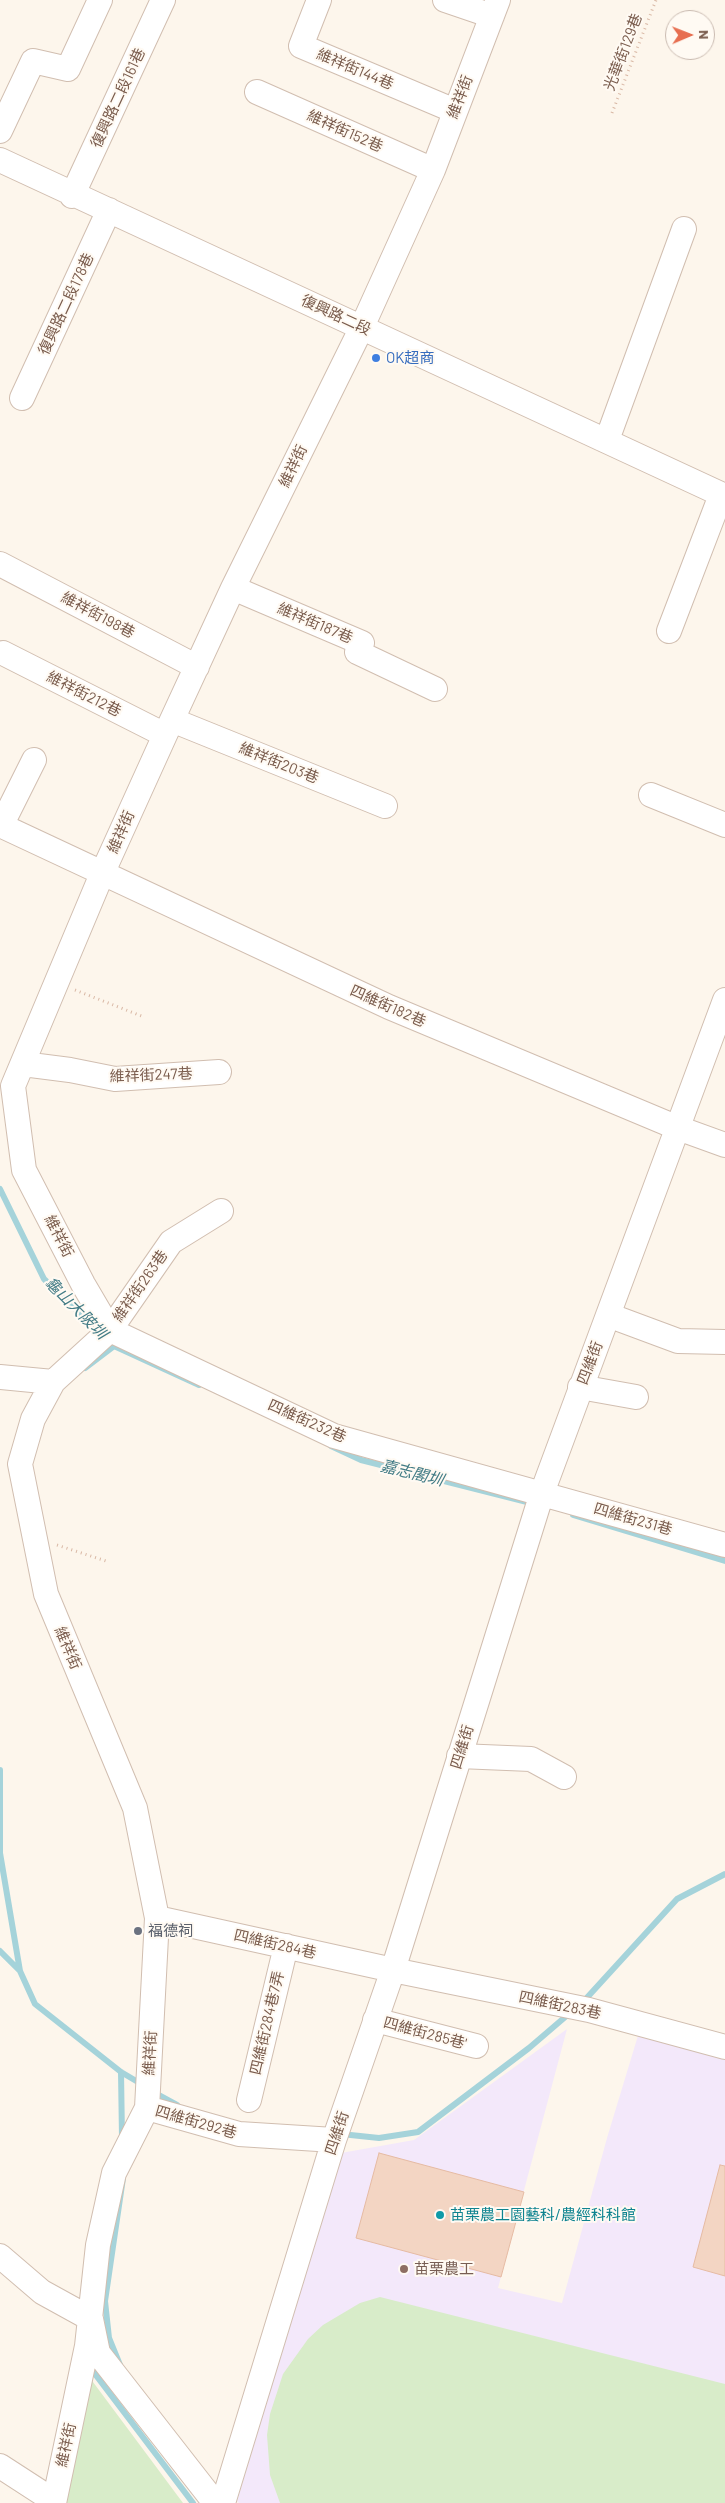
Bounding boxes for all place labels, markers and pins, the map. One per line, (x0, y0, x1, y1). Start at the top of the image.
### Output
place label: OK超商 (386, 349, 434, 367)
marker: OK超商 (370, 352, 382, 364)
place label: 福德祠 (148, 1922, 193, 1940)
marker: 福德祠 (132, 1925, 144, 1937)
place label: 苗栗農工園藝科/農經科科館 (450, 2206, 636, 2224)
marker: 苗栗農工園藝科/農經科科館 (434, 2209, 446, 2221)
place label: 苗栗農工 (414, 2260, 474, 2278)
marker: 苗栗農工 (398, 2263, 410, 2275)

